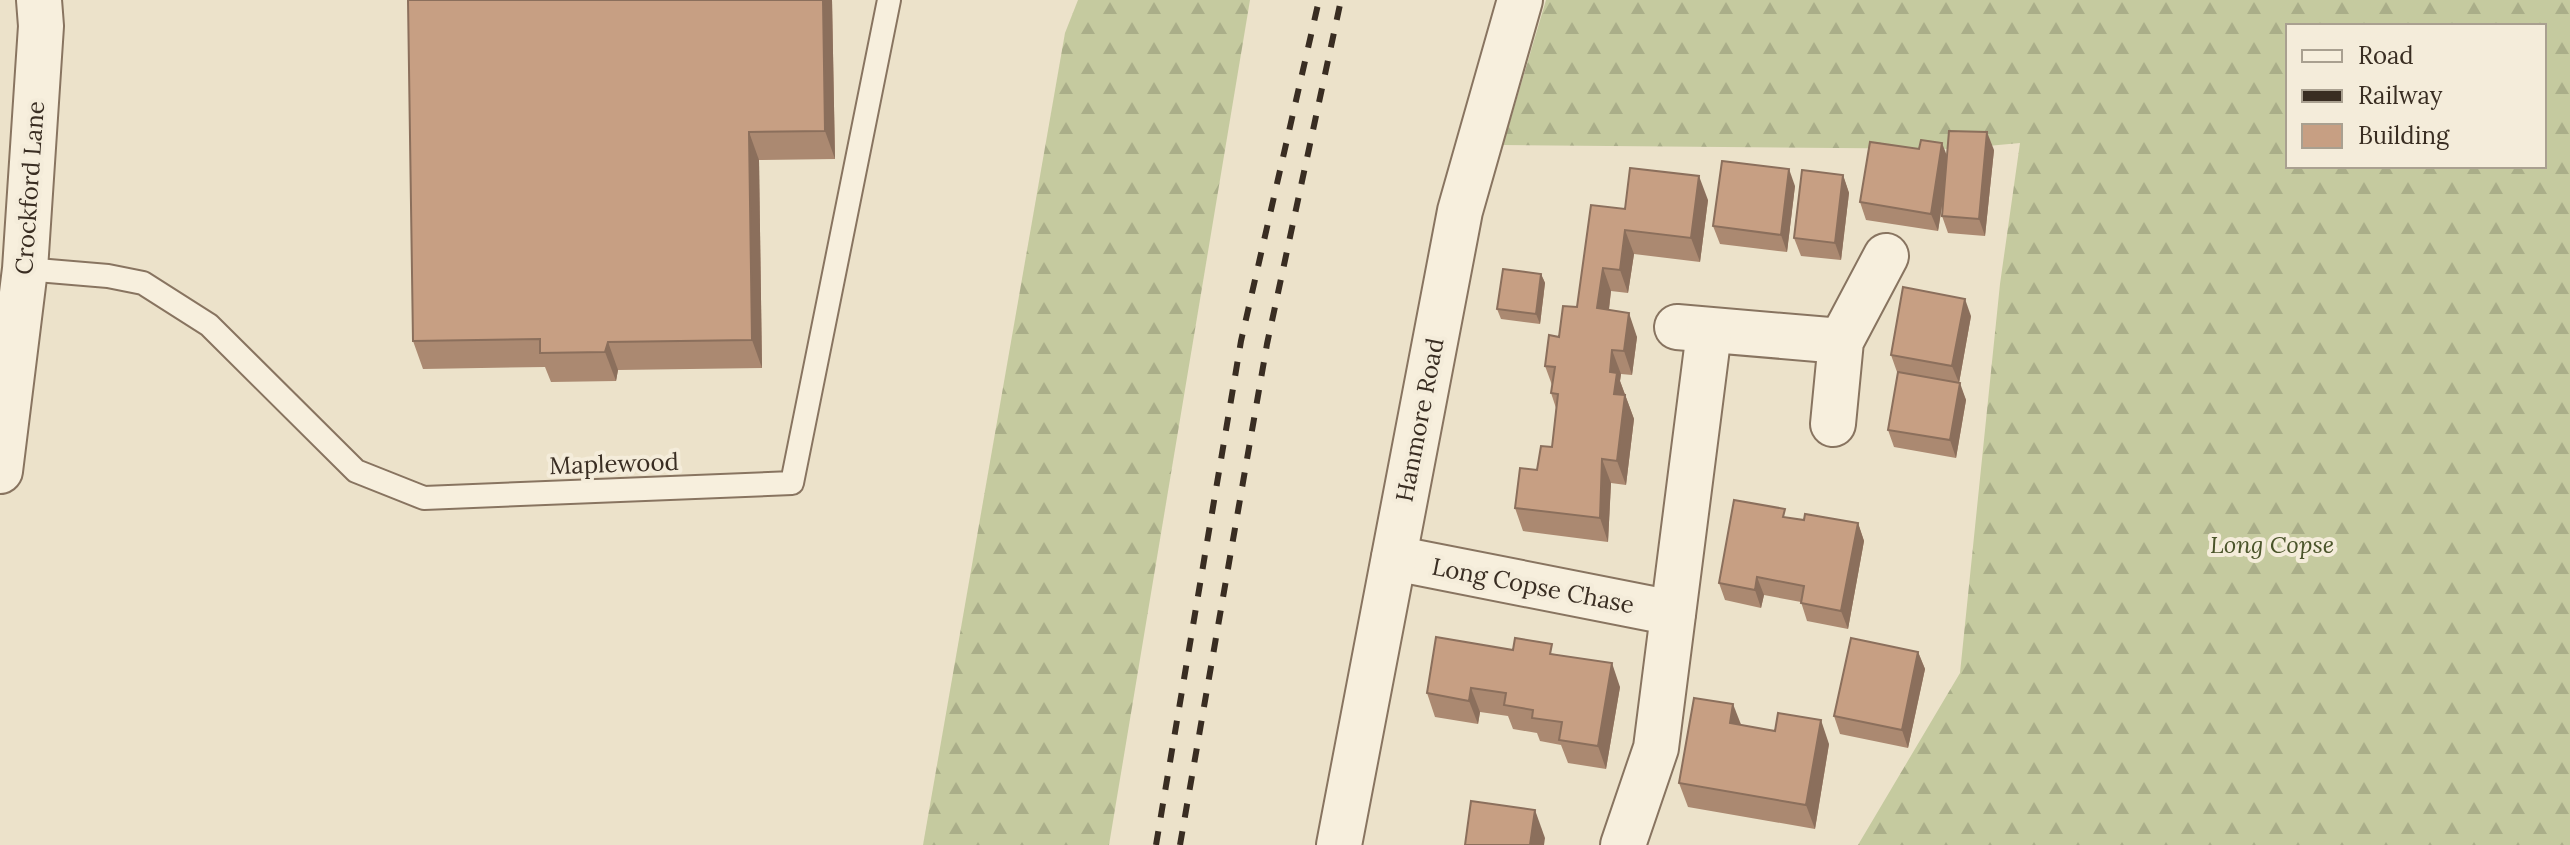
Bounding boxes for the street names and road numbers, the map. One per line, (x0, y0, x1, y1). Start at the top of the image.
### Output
street label: Crockford Lane (8, 100, 51, 276)
street label: Hanmore Road (1388, 335, 1451, 504)
street label: Maplewood (549, 446, 679, 481)
street label: Long Copse Chase (1429, 551, 1637, 620)

